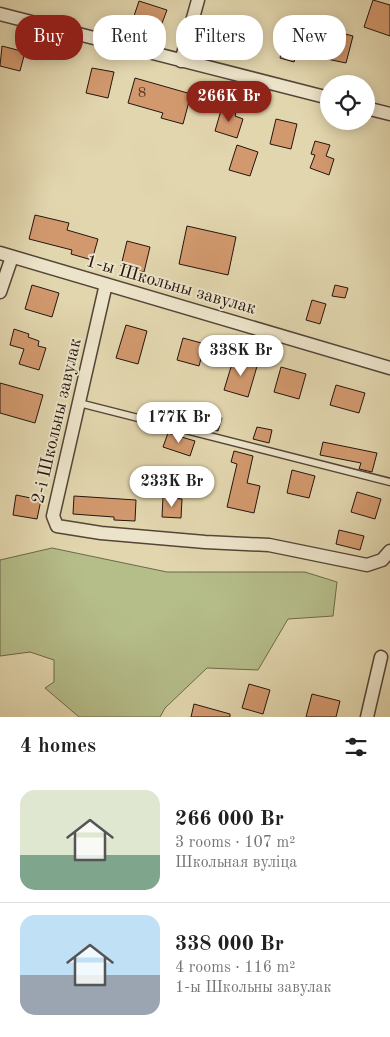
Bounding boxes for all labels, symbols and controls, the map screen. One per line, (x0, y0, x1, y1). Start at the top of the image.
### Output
chip: Buy (15, 15, 83, 60)
chip: Rent (93, 15, 166, 60)
chip: Filters (176, 15, 263, 60)
chip: New (273, 15, 346, 60)
map controls (320, 75, 375, 130)
button: locate (320, 75, 375, 130)
pin: 266K Br (183, 80, 275, 123)
house number: 8 (138, 86, 146, 101)
text: 266K Br (198, 89, 260, 105)
street label: 1-ы Школьны завулак (84, 252, 258, 318)
pin: 338K Br (195, 334, 287, 377)
street label: 2-і Школьны завулак (29, 337, 85, 505)
text: 338K Br (210, 343, 272, 359)
pin: 177K Br (133, 402, 225, 444)
text: 177K Br (148, 410, 210, 426)
pin: 233K Br (126, 466, 218, 508)
text: 233K Br (141, 474, 203, 490)
icon: filters (342, 733, 370, 761)
text: 4 homes (20, 736, 96, 757)
text: 266 000 Br (175, 809, 284, 830)
icon: home (60, 810, 120, 870)
text: 3 rooms · 107 m² (175, 835, 295, 851)
text: Школьная вуліца (175, 855, 297, 871)
text: 338 000 Br (175, 934, 284, 955)
icon: home (60, 935, 120, 995)
text: 4 rooms · 116 m² (175, 960, 295, 976)
text: 1-ы Школьны завулак (175, 980, 331, 996)

